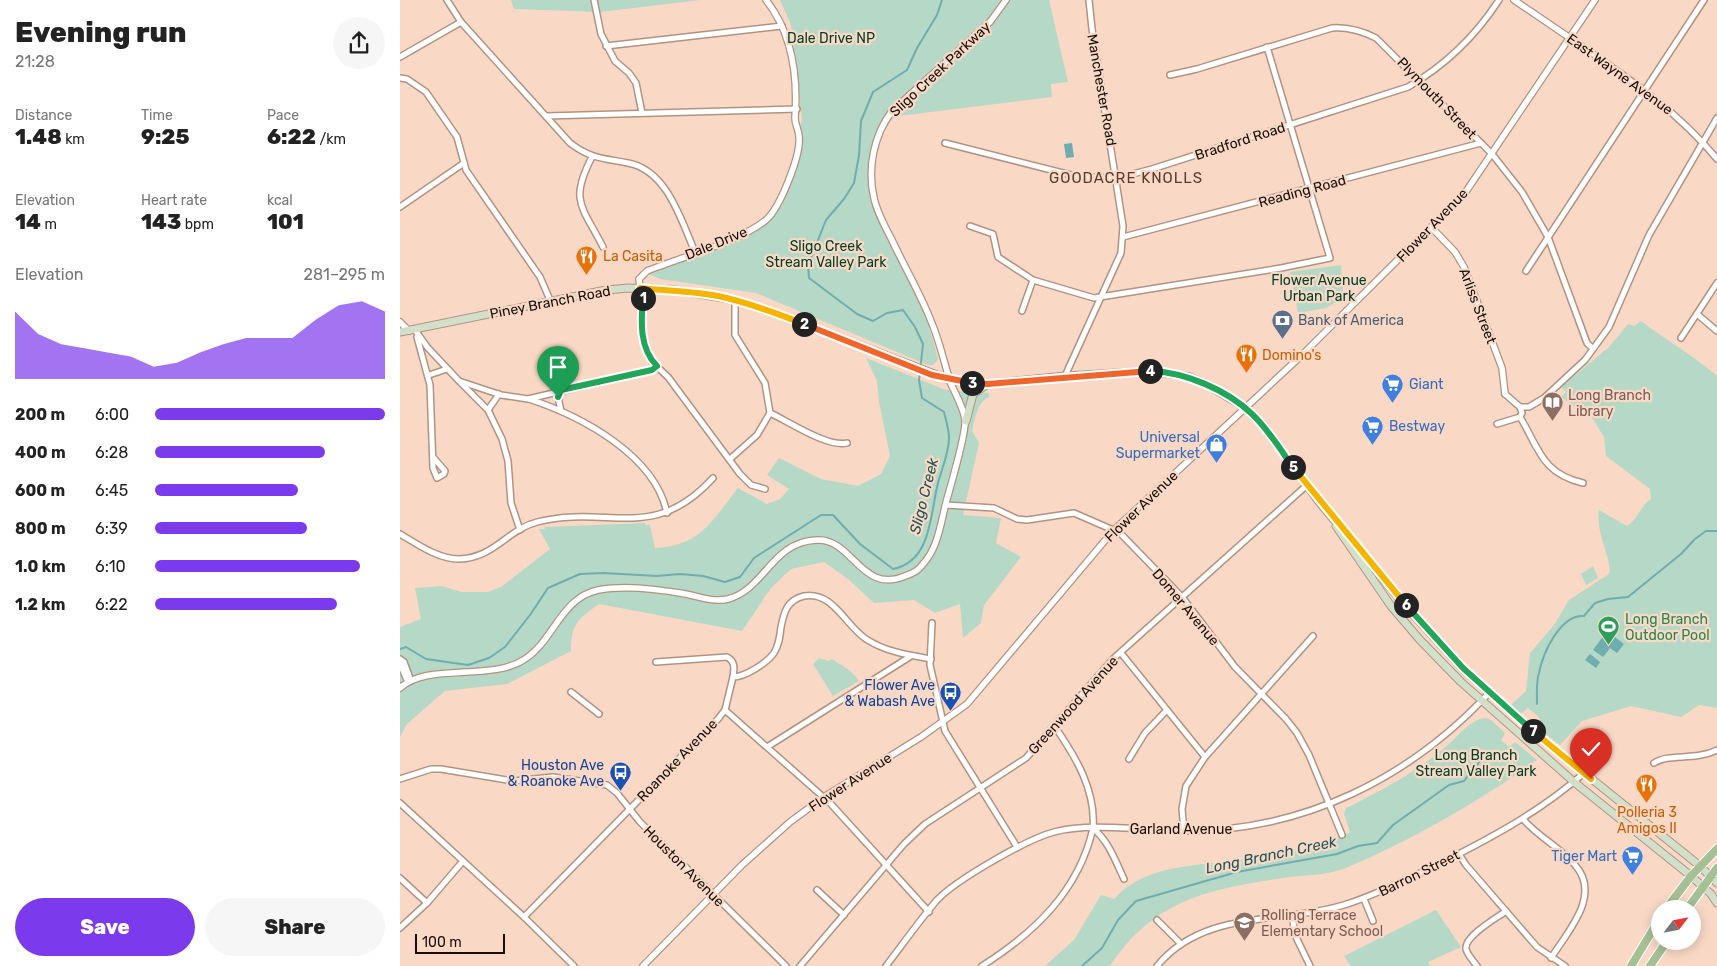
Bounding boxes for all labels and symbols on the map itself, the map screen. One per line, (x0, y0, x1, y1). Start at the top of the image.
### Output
street label: Sligo Creek Parkway (886, 18, 994, 120)
park label: Dale Drive NP (787, 30, 875, 47)
street label: East Wayne Avenue (1563, 30, 1676, 119)
street label: Manchester Road (1083, 33, 1120, 147)
street label: Plymouth Street (1393, 54, 1480, 143)
street label: Bradford Road (1193, 119, 1287, 164)
district label: GOODACRE KNOLLS (1049, 169, 1203, 187)
street label: Reading Road (1257, 172, 1348, 211)
street label: Flower Avenue (1393, 185, 1472, 266)
street label: Dale Drive (683, 223, 750, 264)
park label: Sligo Creek Stream Valley Park (766, 238, 887, 271)
restaurant icon: La Casita (575, 244, 599, 275)
place label: La Casita (603, 248, 663, 265)
street label: Arliss Street (1455, 266, 1500, 347)
park label: Flower Avenue Urban Park (1271, 272, 1367, 305)
street label: Piney Branch Road (488, 282, 612, 323)
pin: 1 (630, 286, 656, 310)
bank icon: Bank of America (1270, 308, 1294, 339)
pin: 2 (792, 312, 816, 336)
place label: Bank of America (1298, 312, 1404, 329)
restaurant icon: Domino's (1234, 343, 1258, 374)
pin (537, 346, 579, 397)
place label: Domino's (1262, 347, 1322, 364)
pin: 4 (1138, 358, 1162, 384)
pin: 3 (960, 370, 984, 396)
supermarket icon: Giant (1381, 372, 1405, 403)
place label: Giant (1409, 376, 1444, 393)
place label: Long Branch Library (1568, 387, 1651, 420)
library icon: Long Branch Library (1540, 391, 1564, 422)
supermarket icon: Bestway (1361, 414, 1385, 445)
place label: Bestway (1389, 418, 1445, 435)
place label: Universal Supermarket (1116, 429, 1201, 462)
shop icon: Universal Supermarket (1204, 433, 1228, 464)
pin: 5 (1280, 454, 1306, 480)
water label: Sligo Creek (906, 456, 942, 536)
street label: Flower Avenue (1101, 467, 1182, 546)
street label: Domer Avenue (1149, 565, 1223, 649)
pin: 6 (1394, 592, 1418, 618)
place label: Long Branch Outdoor Pool (1625, 611, 1710, 644)
sports icon: Long Branch Outdoor Pool (1597, 615, 1621, 646)
street label: Greenwood Avenue (1025, 653, 1122, 758)
place label: Flower Ave & Wabash Ave (844, 677, 935, 710)
bus stop icon: Flower Ave & Wabash Ave (939, 681, 963, 712)
street label: Roanoke Avenue (634, 715, 721, 805)
pin: 7 (1520, 718, 1546, 744)
pin (1570, 728, 1612, 779)
park label: Long Branch Stream Valley Park (1416, 747, 1537, 780)
street label: Flower Avenue (806, 749, 895, 816)
place label: Houston Ave & Roanoke Ave (507, 757, 604, 790)
bus stop icon: Houston Ave & Roanoke Ave (608, 761, 632, 792)
restaurant icon: Polleria 3 Amigos II (1635, 772, 1659, 803)
place label: Polleria 3 Amigos II (1617, 804, 1677, 837)
street label: Garland Avenue (1130, 821, 1232, 838)
street label: Houston Avenue (640, 822, 728, 911)
water label: Long Branch Creek (1204, 832, 1338, 878)
supermarket icon: Tiger Mart (1621, 844, 1645, 875)
street label: Barron Street (1376, 846, 1463, 900)
place label: Tiger Mart (1551, 848, 1618, 865)
north arrow (1651, 900, 1701, 950)
place label: Rolling Terrace Elementary School (1261, 907, 1383, 940)
school or university icon: Rolling Terrace Elementary School (1233, 911, 1257, 942)
scale bar (415, 931, 505, 954)

